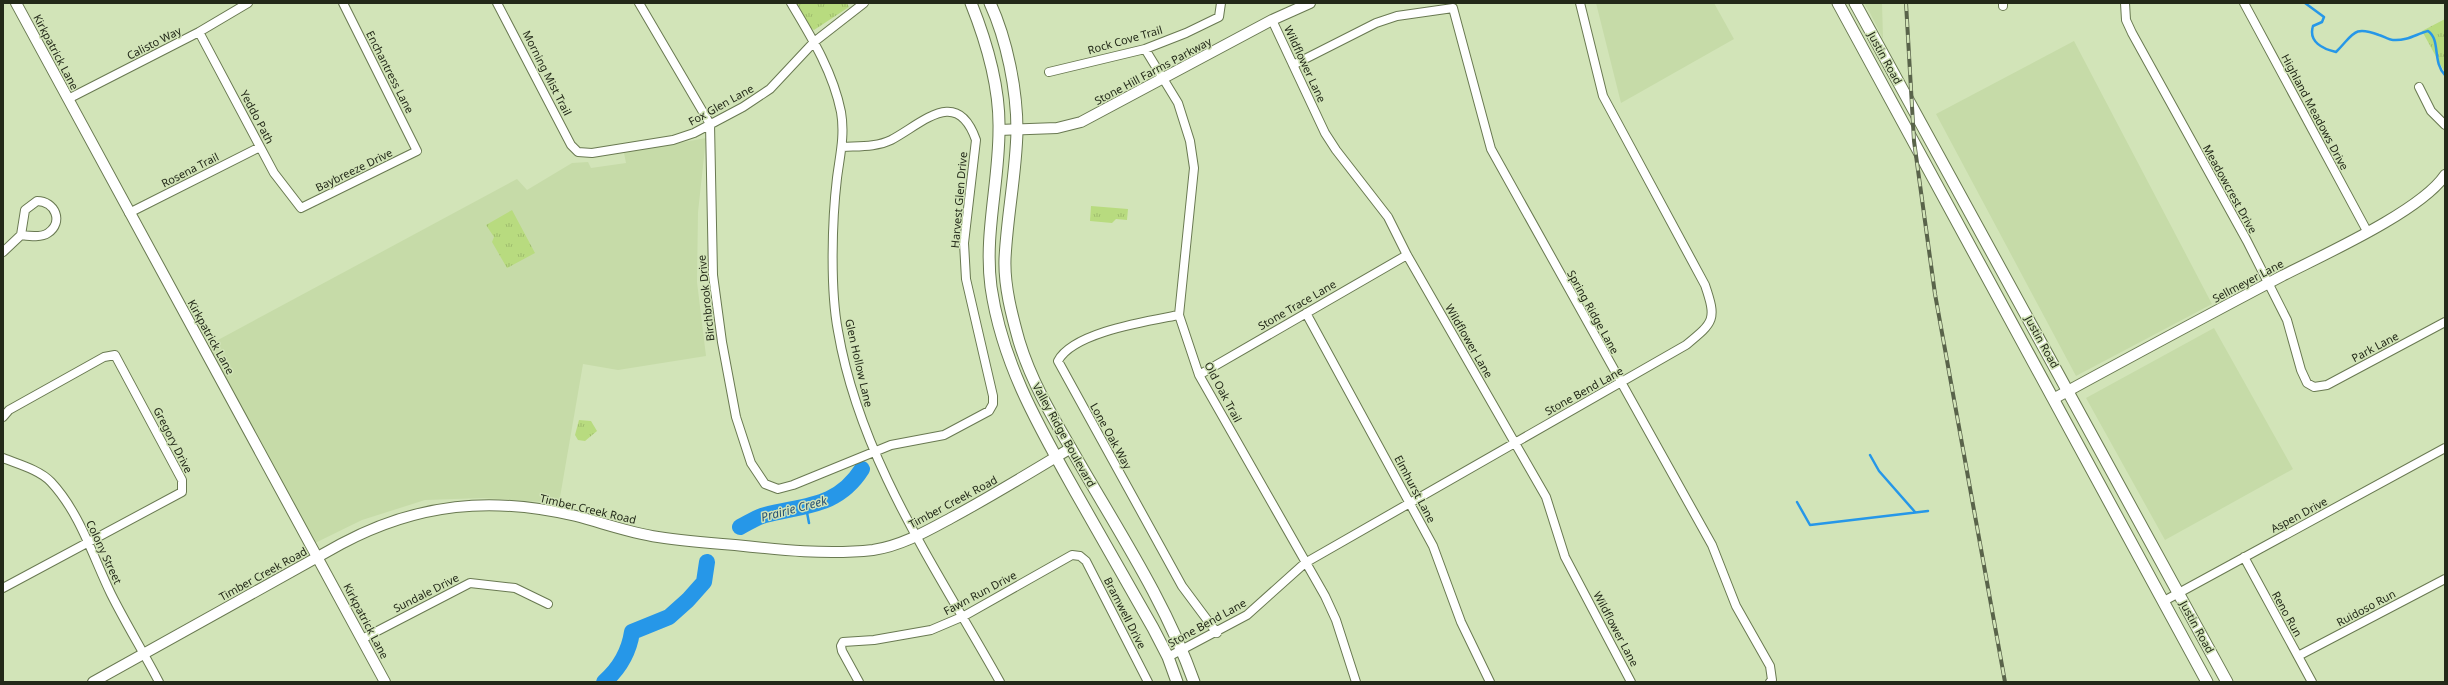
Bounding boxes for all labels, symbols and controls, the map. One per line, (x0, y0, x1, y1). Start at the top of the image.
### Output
street label: Kirkpatrick Lane (30, 11, 83, 92)
street label: Calisto Way (124, 22, 184, 63)
street label: Rock Cove Trail (1086, 22, 1164, 57)
street label: Wildflower Lane (1281, 23, 1330, 105)
street label: Enchantress Lane (363, 28, 418, 116)
street label: Morning Mist Trail (519, 28, 575, 118)
street label: Justin Road (1864, 28, 1906, 87)
street label: Stone Hill Farms Parkway (1092, 33, 1214, 108)
street label: Highland Meadows Drive (2278, 51, 2352, 172)
street label: Fox Glen Lane (685, 80, 756, 129)
street label: Yeddo Path (237, 87, 278, 146)
street label: Meadowcrest Drive (2200, 142, 2261, 236)
street label: Baybreeze Drive (313, 144, 395, 195)
street label: Rosena Trail (159, 149, 221, 190)
street label: Harvest Glen Drive (947, 151, 970, 249)
street label: Birchbrook Drive (694, 254, 717, 342)
street label: Sellmeyer Lane (2210, 256, 2286, 306)
street label: Spring Ridge Lane (1564, 267, 1623, 356)
street label: Stone Trace Lane (1255, 276, 1339, 333)
street label: Kirkpatrick Lane (185, 297, 238, 377)
street label: Wildflower Lane (1442, 301, 1497, 380)
street label: Justin Road (2021, 312, 2063, 371)
street label: Glen Hollow Lane (842, 317, 877, 408)
street label: Park Lane (2349, 328, 2401, 365)
street label: Old Oak Trail (1201, 359, 1246, 425)
street label: Stone Bend Lane (1542, 363, 1626, 418)
street label: Valley Ridge Boulevard (1029, 380, 1099, 490)
street label: Lone Oak Way (1087, 400, 1136, 472)
street label: Gregory Drive (150, 404, 197, 475)
street label: Elmhurst Lane (1391, 452, 1440, 525)
street label: Timber Creek Road (906, 472, 1000, 531)
street label: Timber Creek Road (538, 490, 638, 527)
water label: Prairie Creek (759, 491, 830, 525)
street label: Aspen Drive (2268, 493, 2330, 536)
street label: Colony Street (83, 517, 126, 586)
street label: Timber Creek Road (216, 543, 309, 604)
street label: Fawn Run Drive (941, 567, 1019, 618)
street label: Sundale Drive (390, 570, 461, 616)
street label: Bramwell Drive (1101, 574, 1150, 651)
street label: Kirkpatrick Lane (340, 580, 393, 661)
street label: Ruidoso Run (2333, 586, 2398, 629)
street label: Reno Run (2269, 588, 2306, 639)
street label: Wildflower Lane (1590, 589, 1643, 669)
street label: Stone Bend Lane (1165, 595, 1249, 650)
street label: Justin Road (2176, 597, 2218, 656)

